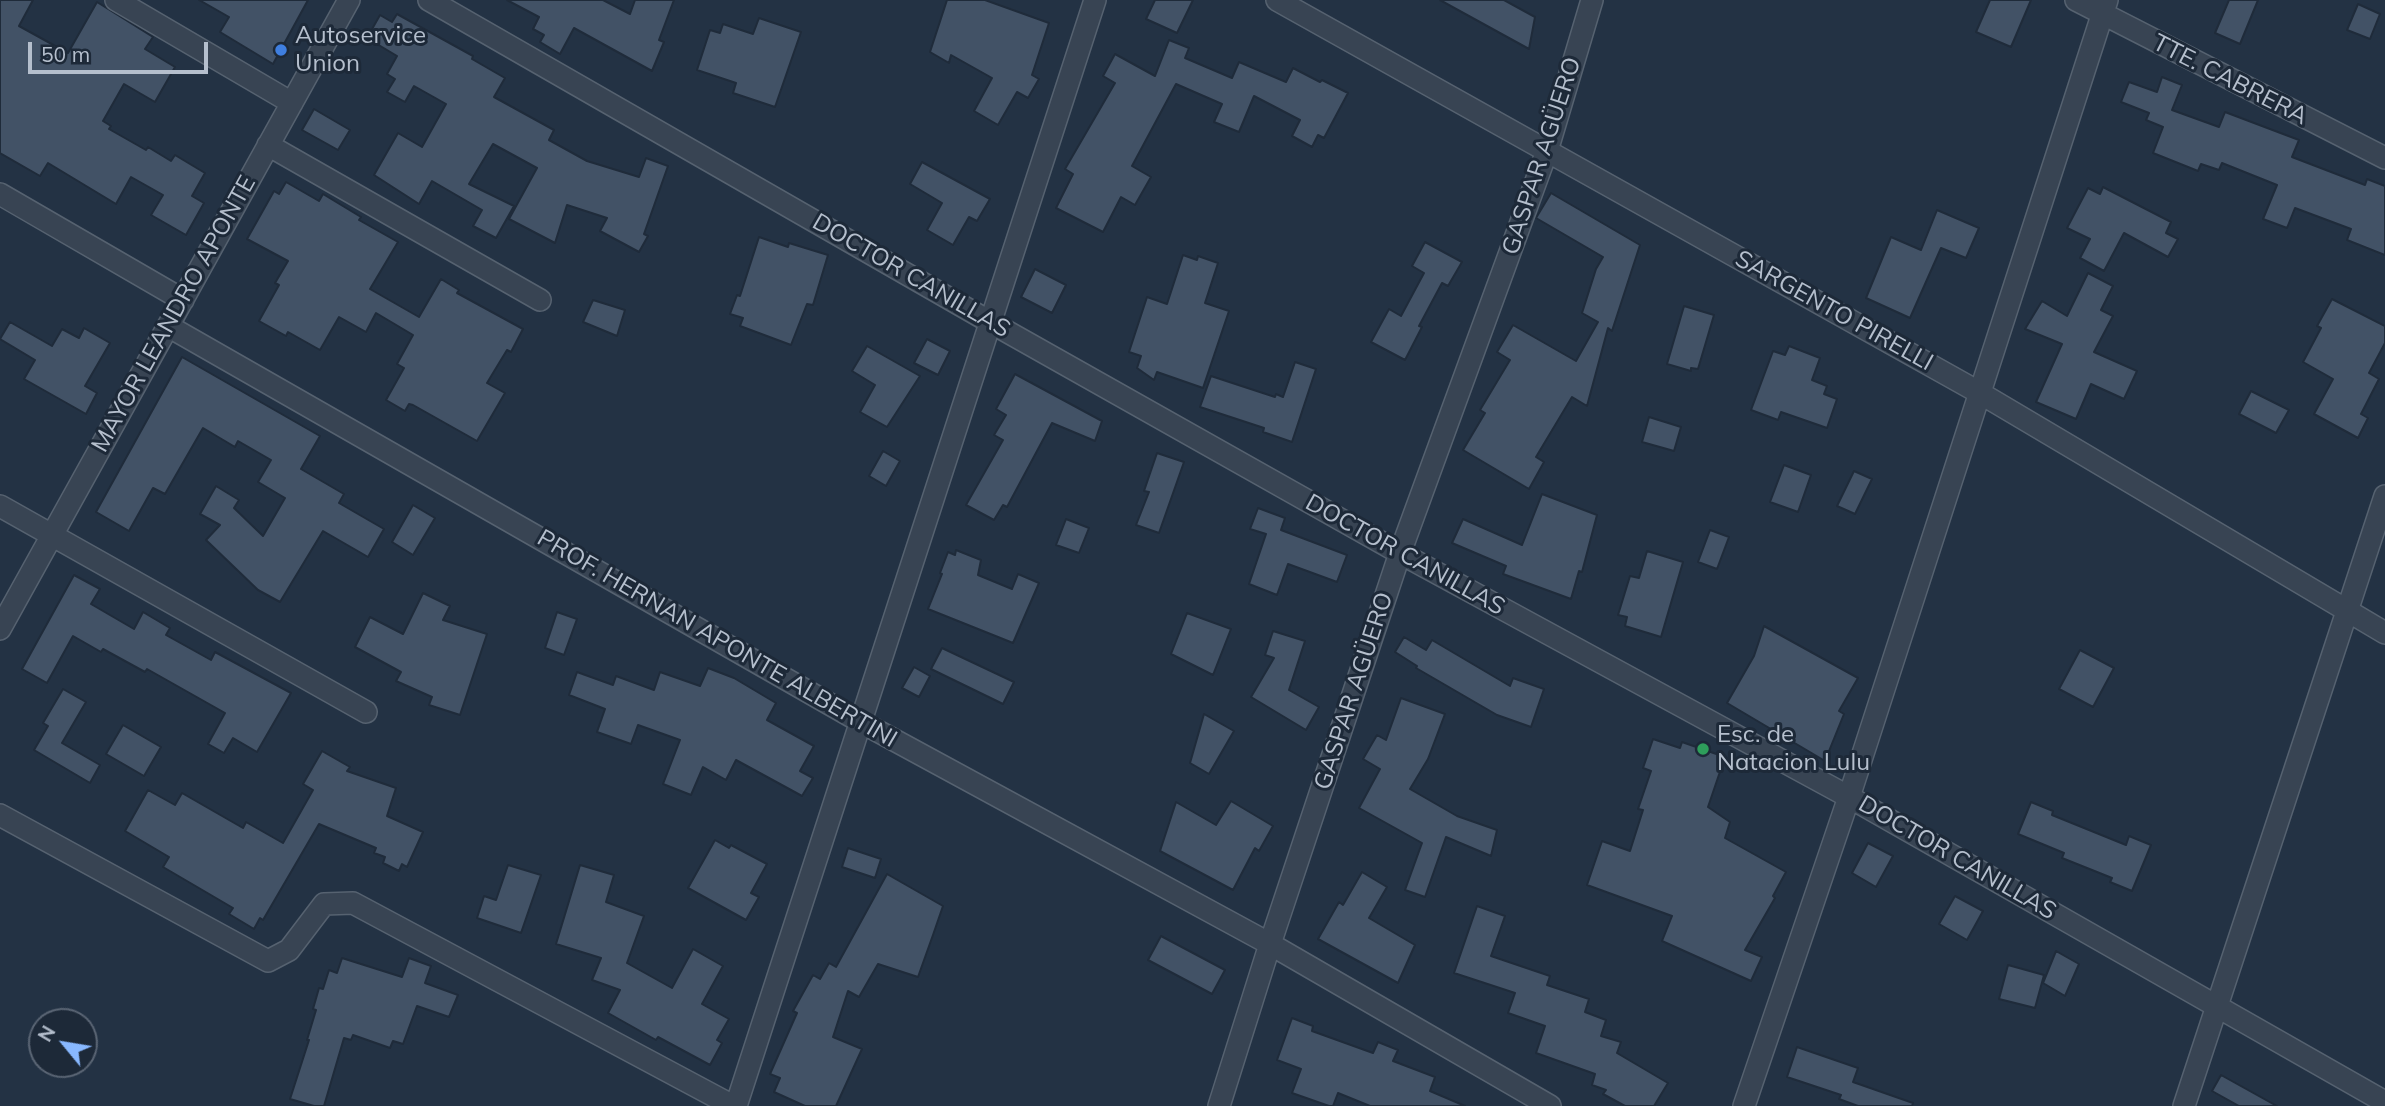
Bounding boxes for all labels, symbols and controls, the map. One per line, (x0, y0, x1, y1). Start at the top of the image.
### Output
place label: Autoservice Union (295, 22, 426, 78)
scale bar (32, 28, 212, 72)
street label: TTE. CABRERA (2148, 29, 2312, 131)
text: 50 m (41, 41, 90, 67)
marker: Autoservice Union (273, 42, 289, 58)
street label: GASPAR AGÜERO (1496, 54, 1588, 258)
street label: MAYOR LEANDRO APONTE (86, 171, 262, 457)
street label: DOCTOR CANILLAS (807, 208, 1015, 344)
street label: SARGENTO PIRELLI (1730, 245, 1938, 377)
street label: DOCTOR CANILLAS (1300, 488, 1510, 622)
street label: PROF. HERNAN APONTE ALBERTINI (532, 524, 902, 754)
street label: GASPAR AGÜERO (1308, 589, 1400, 793)
place label: Esc. de Natacion Lulu (1717, 721, 1870, 777)
marker: Esc. de Natacion Lulu (1695, 741, 1711, 757)
street label: DOCTOR CANILLAS (1853, 790, 2061, 926)
north arrow (28, 1008, 98, 1078)
text: N (33, 1021, 61, 1046)

